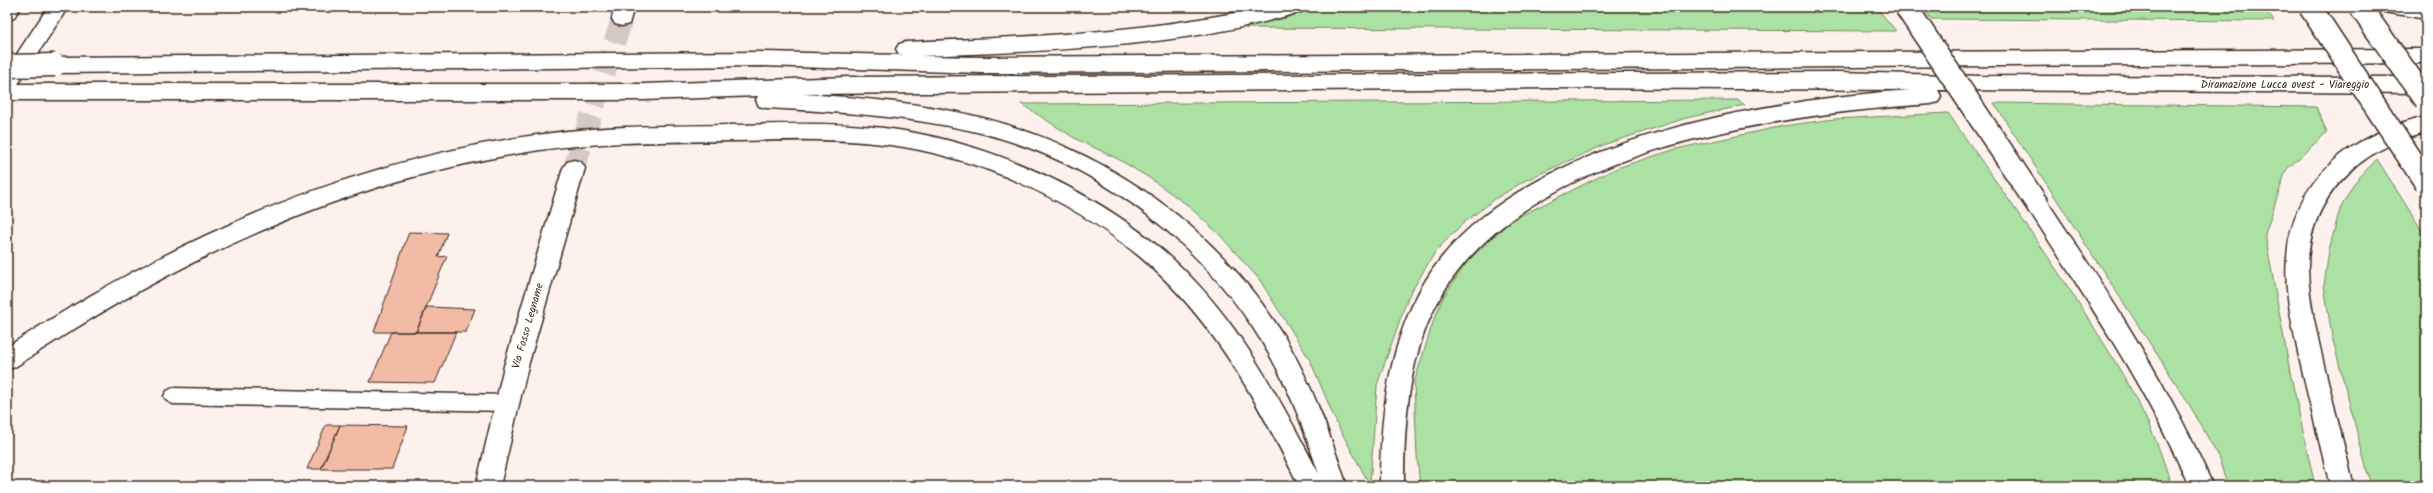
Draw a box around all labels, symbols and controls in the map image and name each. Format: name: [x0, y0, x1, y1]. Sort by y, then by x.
street label: Diramazione Lucca ovest - Viareggio: [2201, 76, 2369, 94]
street label: Via Fosso Legname: [507, 281, 549, 371]

